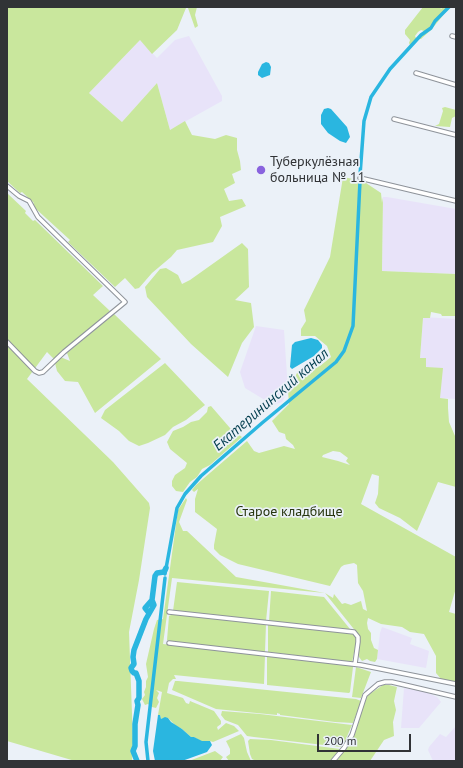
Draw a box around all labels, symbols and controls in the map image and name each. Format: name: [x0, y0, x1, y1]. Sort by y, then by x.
place label: Туберкулёзная больница № 11: [270, 154, 365, 186]
marker: Туберкулёзная больница № 11: [255, 164, 267, 176]
water label: Екатерининский канал: [209, 345, 333, 455]
park label: Старое кладбище: [235, 504, 343, 520]
scale bar: [319, 726, 413, 752]
text: 200 m: [324, 733, 357, 748]

